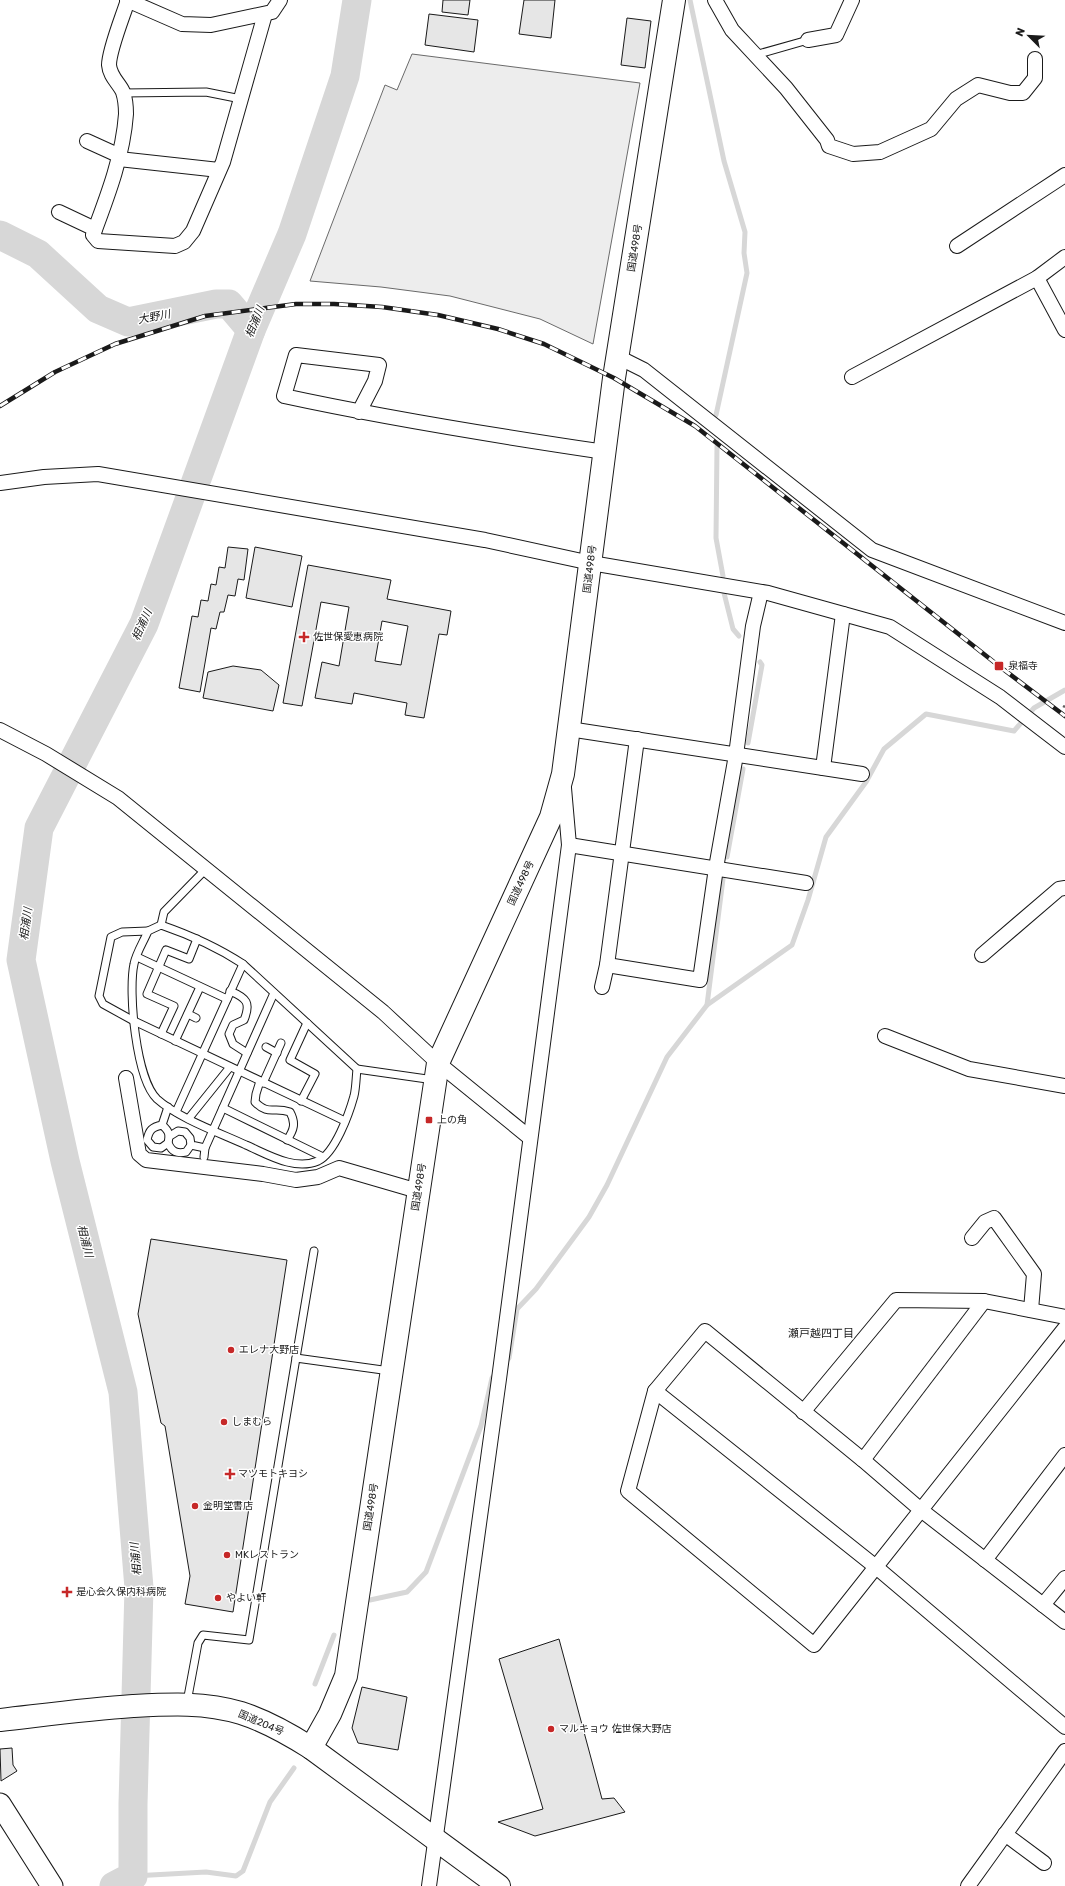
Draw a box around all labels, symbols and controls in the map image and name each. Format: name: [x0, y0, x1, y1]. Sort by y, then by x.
north arrow: [1009, 16, 1049, 56]
text: N: [1013, 26, 1028, 38]
street label: 国道498号: [625, 223, 645, 273]
water label: 相浦川: [243, 303, 268, 340]
water label: 大野川: [137, 307, 172, 327]
street label: 国道498号: [581, 544, 599, 594]
water label: 相浦川: [129, 606, 155, 643]
marker: 佐世保愛恵病院: [298, 631, 310, 643]
place label: 佐世保愛恵病院: [313, 631, 383, 643]
marker: 泉福寺: [993, 660, 1005, 672]
place label: 泉福寺: [1008, 660, 1038, 672]
street label: 国道498号: [505, 859, 537, 907]
water label: 相浦川: [17, 906, 35, 941]
place label: 上の角: [437, 1114, 467, 1126]
marker: 上の角: [424, 1115, 434, 1125]
street label: 国道498号: [409, 1162, 429, 1212]
water label: 相浦川: [75, 1223, 96, 1260]
district label: 瀬戸越四丁目: [788, 1327, 854, 1340]
place label: エレナ大野店: [239, 1344, 299, 1356]
marker: エレナ大野店: [226, 1345, 236, 1355]
place label: しまむら: [232, 1416, 272, 1428]
marker: しまむら: [219, 1417, 229, 1427]
place label: マツモトキヨシ: [238, 1468, 308, 1480]
marker: マツモトキヨシ: [225, 1469, 235, 1479]
street label: 国道498号: [361, 1482, 381, 1532]
place label: 金明堂書店: [203, 1500, 253, 1512]
marker: 金明堂書店: [190, 1501, 200, 1511]
water label: 相浦川: [128, 1541, 144, 1576]
place label: MKレストラン: [235, 1549, 299, 1561]
marker: MKレストラン: [222, 1550, 232, 1560]
marker: 是心会久保内科病院: [61, 1586, 73, 1598]
place label: 是心会久保内科病院: [76, 1586, 166, 1598]
place label: やよい軒: [226, 1592, 266, 1604]
marker: やよい軒: [213, 1593, 223, 1603]
street label: 国道204号: [236, 1708, 286, 1738]
place label: マルキョウ 佐世保大野店: [559, 1723, 671, 1735]
marker: マルキョウ 佐世保大野店: [546, 1724, 556, 1734]

